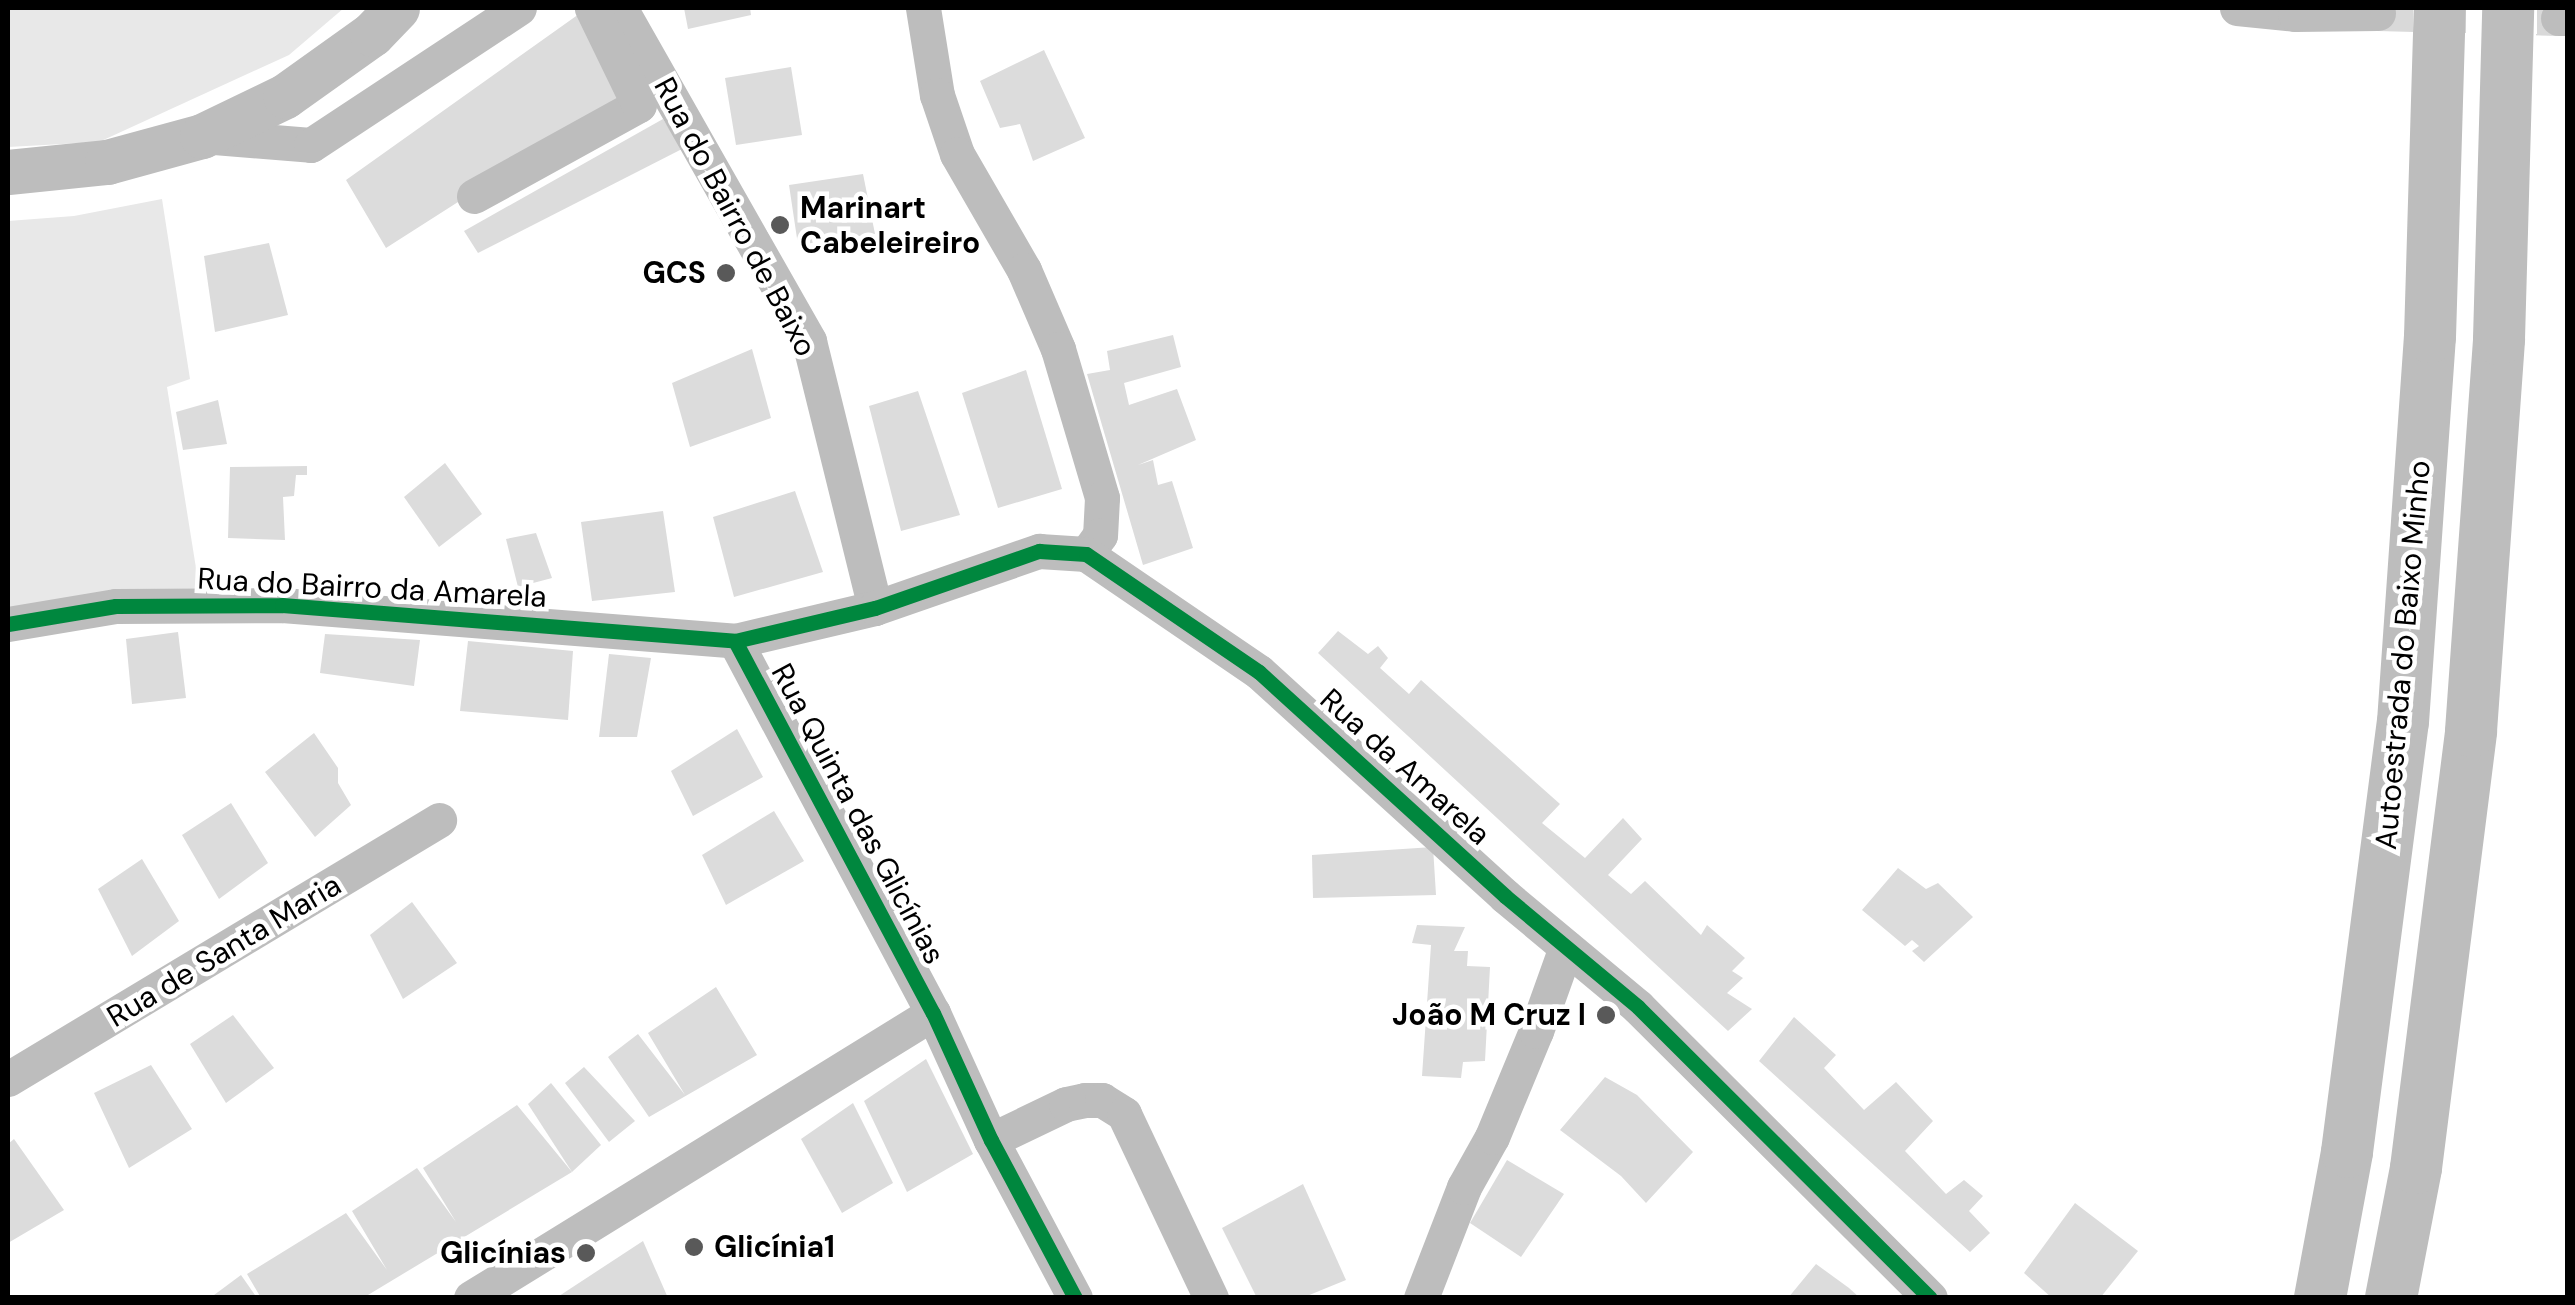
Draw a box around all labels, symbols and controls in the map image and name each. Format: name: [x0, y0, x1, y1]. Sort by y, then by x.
street label: Rua do Bairro de Baixo: [646, 72, 824, 362]
place label: Marinart Cabeleireiro: [800, 190, 980, 260]
marker: Marinart Cabeleireiro: [769, 214, 791, 236]
place label: GCS: [642, 255, 706, 291]
marker: GCS: [715, 262, 737, 284]
street label: Autoestrada do Baixo Minho: [2368, 459, 2438, 851]
street label: Rua do Bairro da Amarela: [197, 561, 547, 615]
street label: Rua Quinta das Glicínias: [764, 658, 952, 970]
street label: Rua da Amarela: [1313, 681, 1497, 853]
street label: Rua de Santa Maria: [101, 867, 347, 1035]
place label: João M Cruz I: [1392, 997, 1586, 1033]
marker: João M Cruz I: [1595, 1004, 1617, 1026]
place label: Glicínia1: [714, 1229, 835, 1265]
place label: Glicínias: [440, 1235, 566, 1271]
marker: Glicínia1: [683, 1236, 705, 1258]
marker: Glicínias: [575, 1242, 597, 1264]

